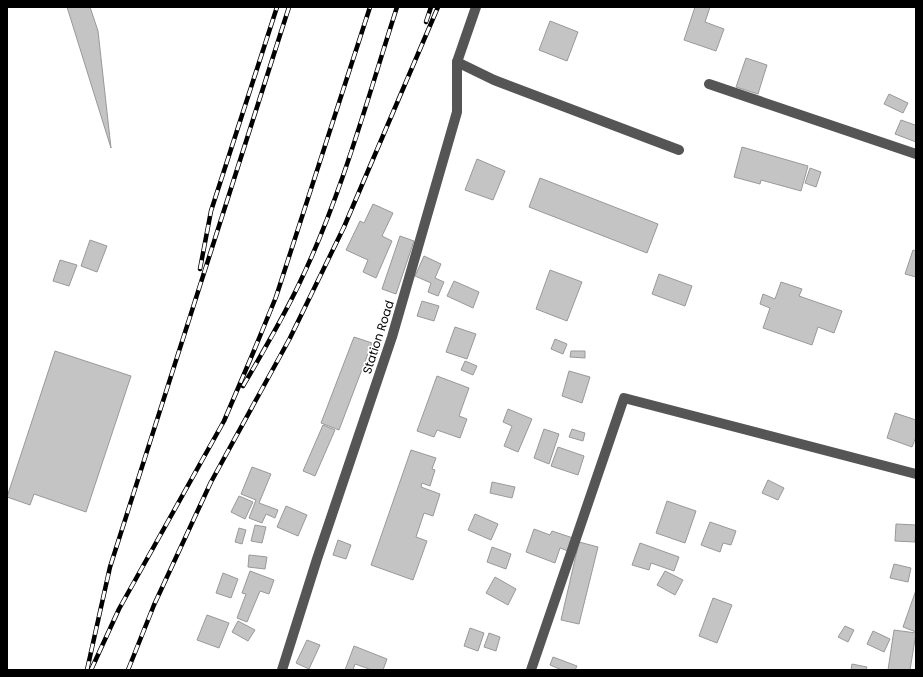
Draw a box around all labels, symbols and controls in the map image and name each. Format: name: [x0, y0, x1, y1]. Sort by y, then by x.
street label: Station Road: [358, 298, 398, 376]

